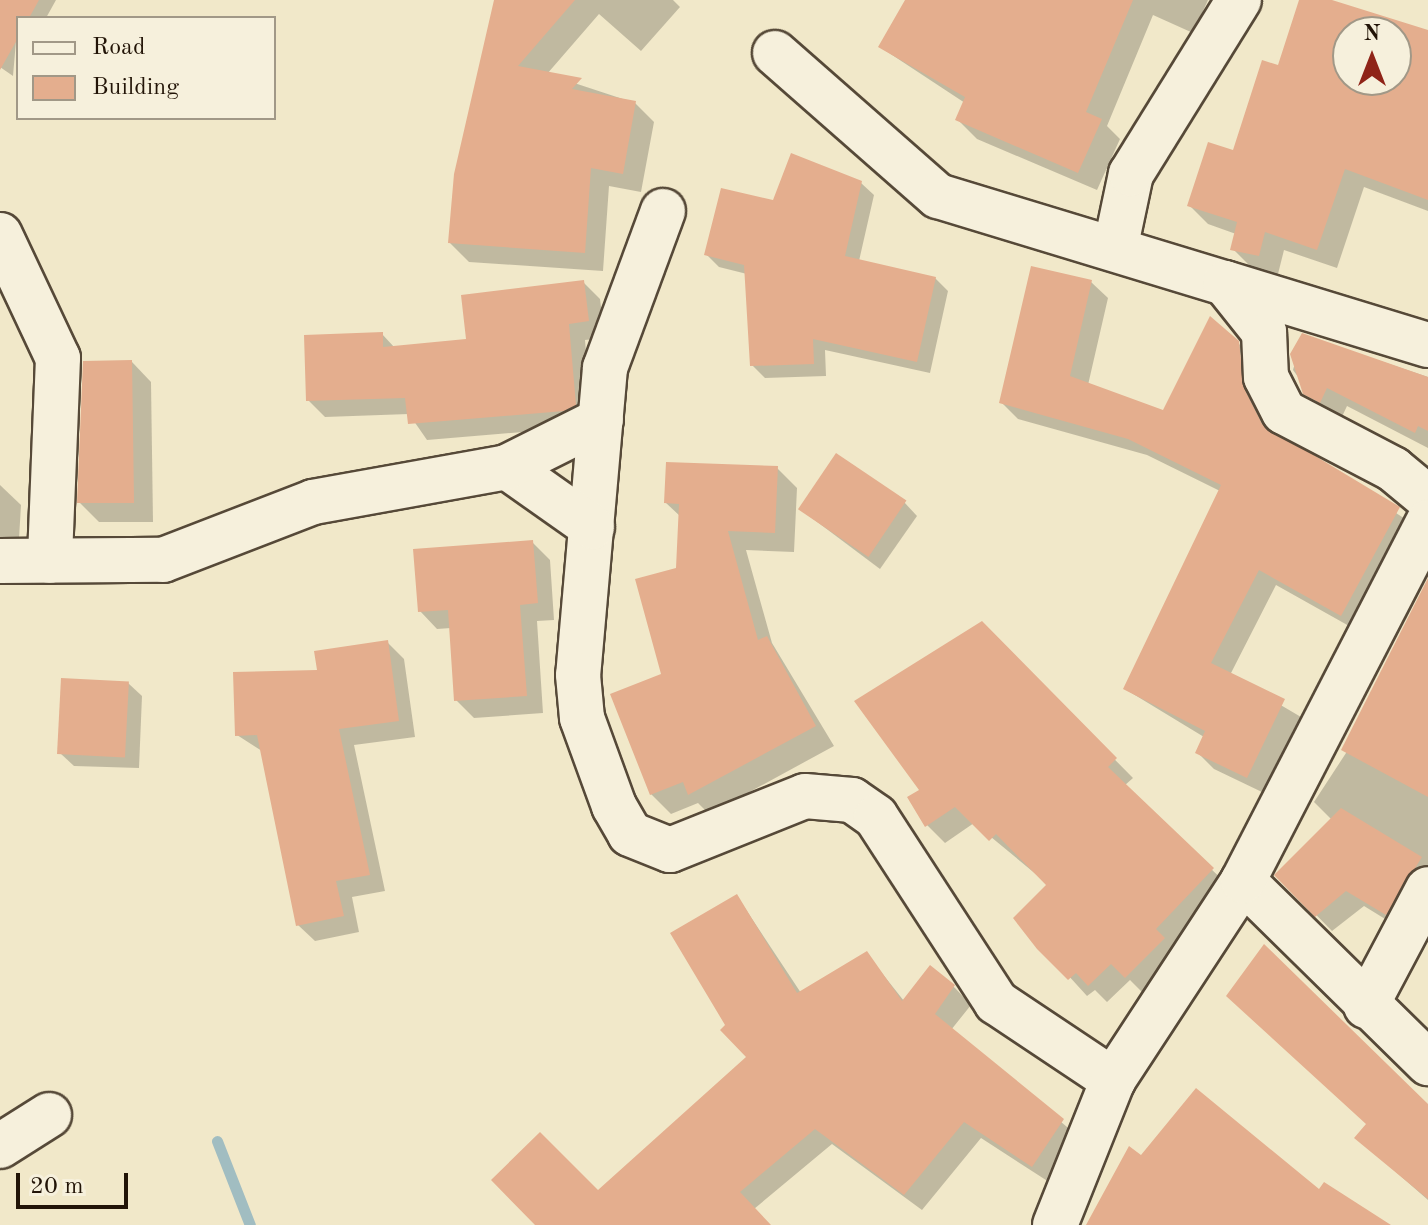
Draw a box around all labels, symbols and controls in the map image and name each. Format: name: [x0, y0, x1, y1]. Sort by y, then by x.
legend: [16, 16, 276, 120]
north arrow: [1332, 16, 1412, 96]
text: N: [1364, 23, 1380, 45]
text: Road: [92, 36, 145, 60]
text: Building: [92, 76, 179, 100]
scale bar: [20, 1157, 132, 1207]
text: 20 m: [30, 1175, 84, 1199]

